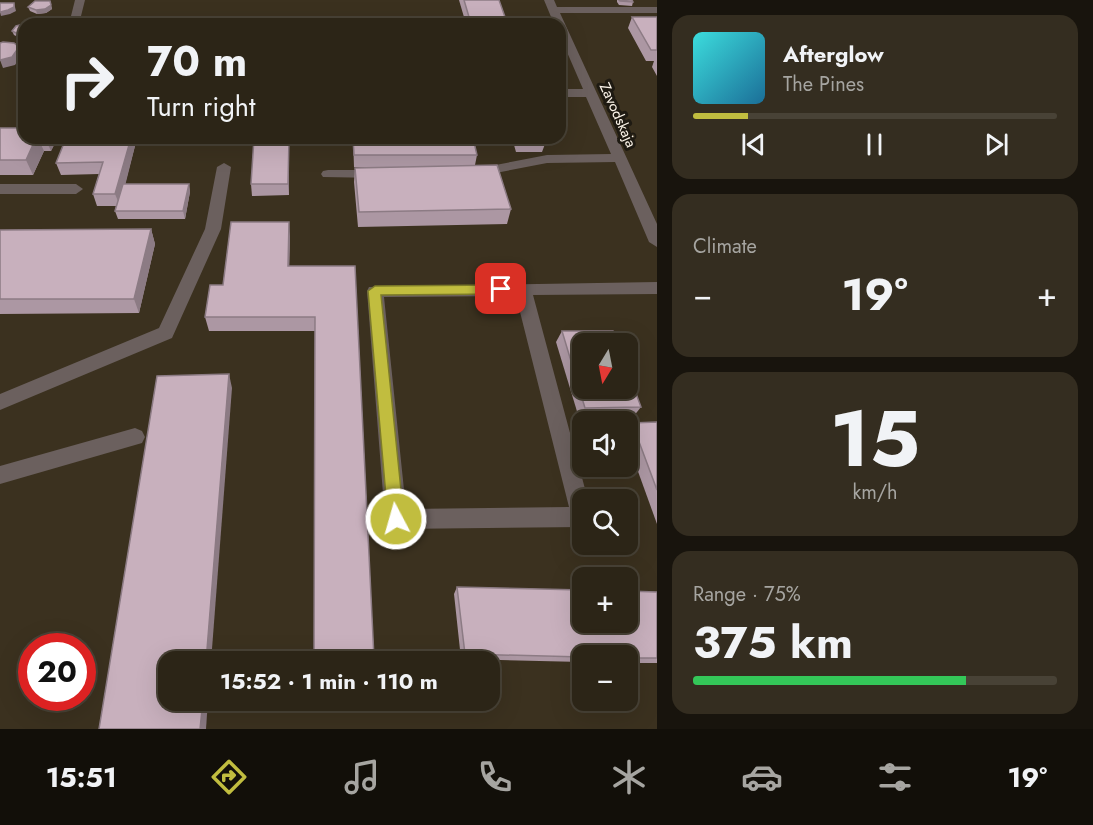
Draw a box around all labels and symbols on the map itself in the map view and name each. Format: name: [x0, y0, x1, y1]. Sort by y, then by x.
street label: Zavodskaja: [594, 79, 642, 151]
pin: [475, 263, 526, 314]
north arrow: [572, 333, 638, 399]
position arrow: [364, 487, 428, 551]
speed limit sign: 20: [18, 633, 96, 711]

